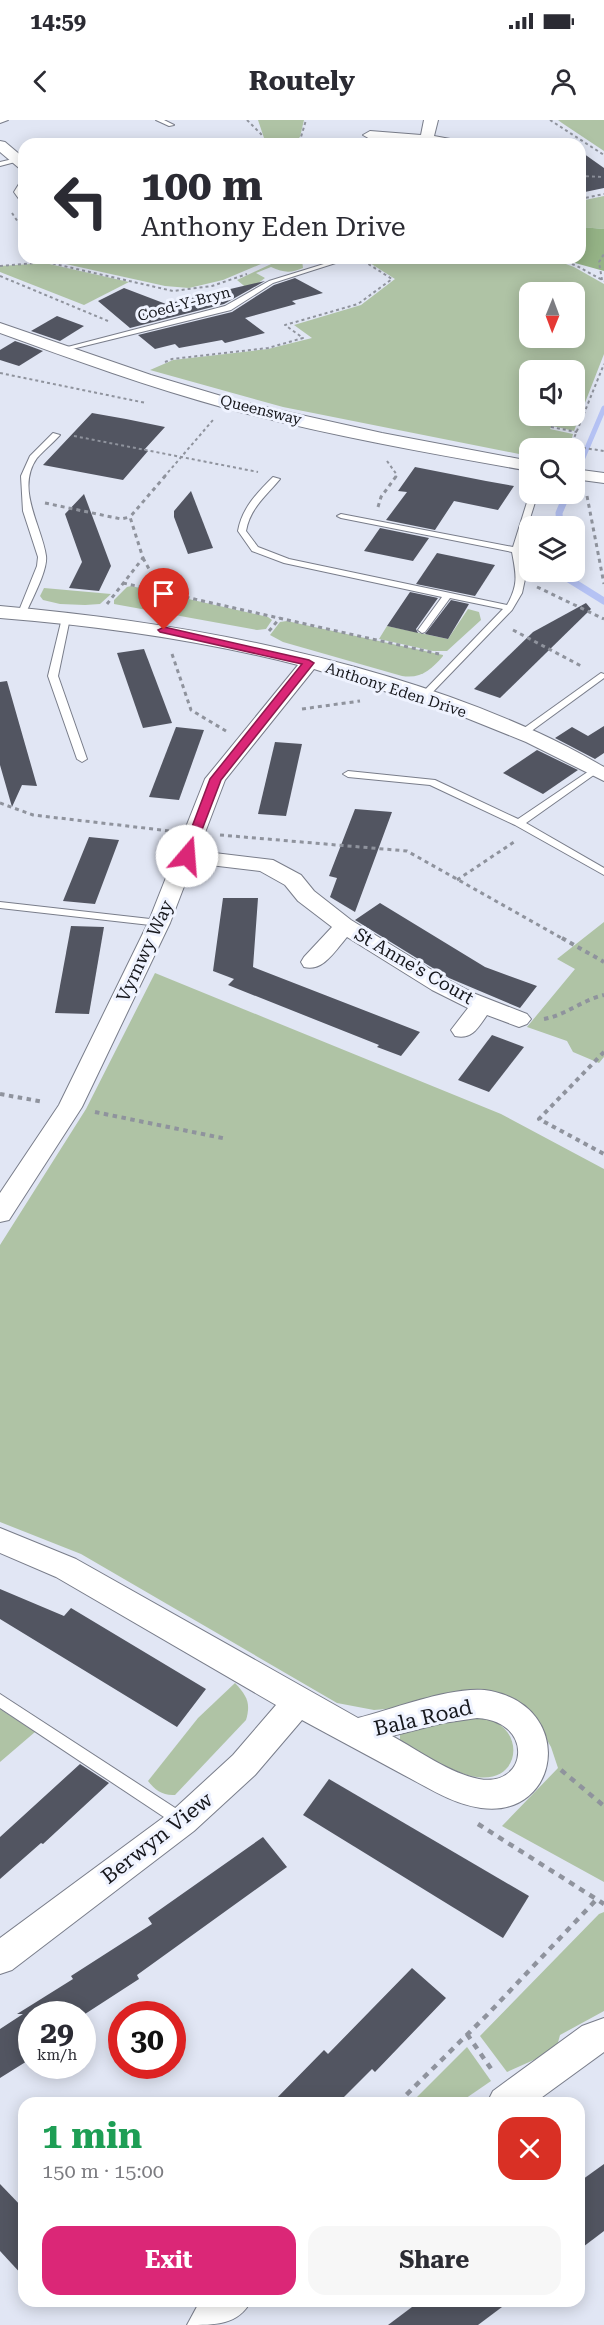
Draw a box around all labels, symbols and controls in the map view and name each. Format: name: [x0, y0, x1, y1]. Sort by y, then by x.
text: 14:59: [30, 9, 86, 34]
icon: back: [24, 65, 57, 98]
text: Routely: [249, 65, 355, 97]
icon: person: [547, 65, 580, 98]
text: 100 m: [141, 161, 263, 210]
icon: left: [42, 162, 120, 240]
text: Anthony Eden Drive: [141, 211, 406, 243]
north arrow: [519, 282, 585, 348]
map controls: [519, 282, 585, 582]
street label: Coed-Y-Bryn: [136, 283, 233, 325]
button: sound: [519, 360, 585, 426]
street label: Queensway: [218, 391, 304, 429]
button: search: [519, 438, 585, 504]
button: layers: [519, 516, 585, 582]
pin: [138, 568, 189, 630]
icon: arrive: [147, 577, 180, 610]
street label: Anthony Eden Drive: [323, 659, 469, 721]
position arrow: [155, 824, 219, 888]
street label: Vyrnwy Way: [112, 896, 177, 1005]
street label: St Anne's Court: [351, 923, 478, 1008]
street label: Bala Road: [372, 1695, 475, 1741]
street label: Berwyn View: [97, 1787, 218, 1889]
speed limit sign: 30: [108, 2001, 186, 2079]
text: 29: [40, 2015, 74, 2050]
text: km/h: [37, 2046, 77, 2064]
text: 1 min: [42, 2115, 142, 2157]
button: close: [498, 2117, 561, 2180]
text: 150 m · 15:00: [42, 2159, 164, 2183]
button: Exit: [42, 2226, 296, 2295]
button: Share: [308, 2226, 561, 2295]

